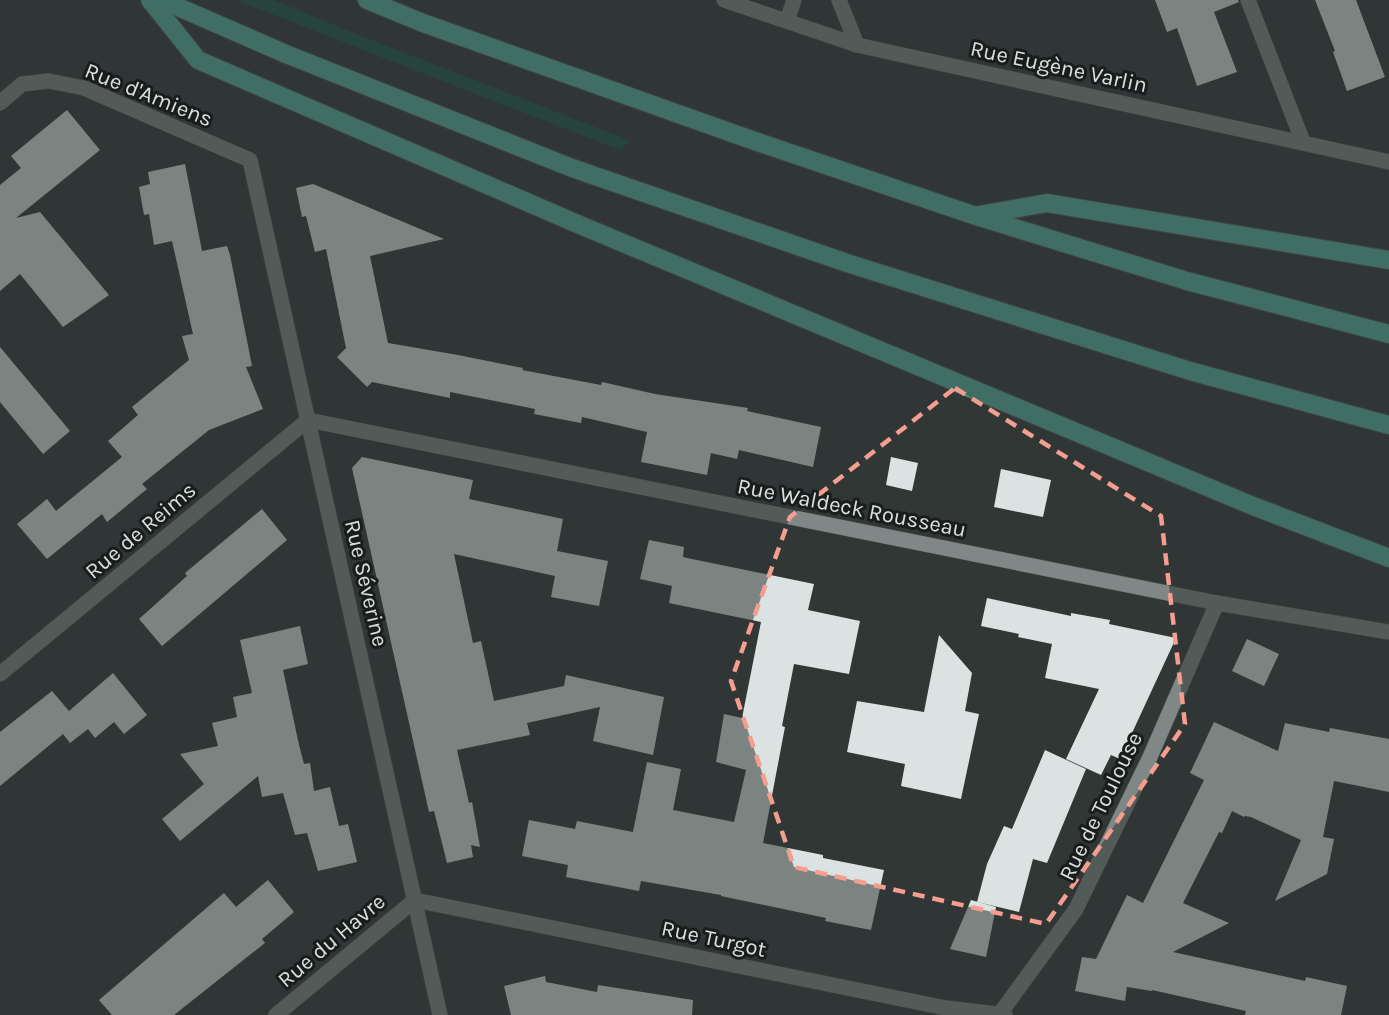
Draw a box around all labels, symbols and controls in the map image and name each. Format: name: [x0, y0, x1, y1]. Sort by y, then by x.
street label: Rue Eugène Varlin: [968, 36, 1150, 98]
street label: Rue d'Amiens: [81, 58, 216, 132]
street label: Rue Waldeck Rousseau: [735, 473, 968, 543]
street label: Rue de Reims: [80, 477, 201, 585]
street label: Rue Séverine: [339, 517, 393, 649]
street label: Rue de Toulouse: [1054, 728, 1148, 885]
street label: Rue du Havre: [273, 888, 391, 993]
street label: Rue Turgot: [659, 915, 769, 963]

